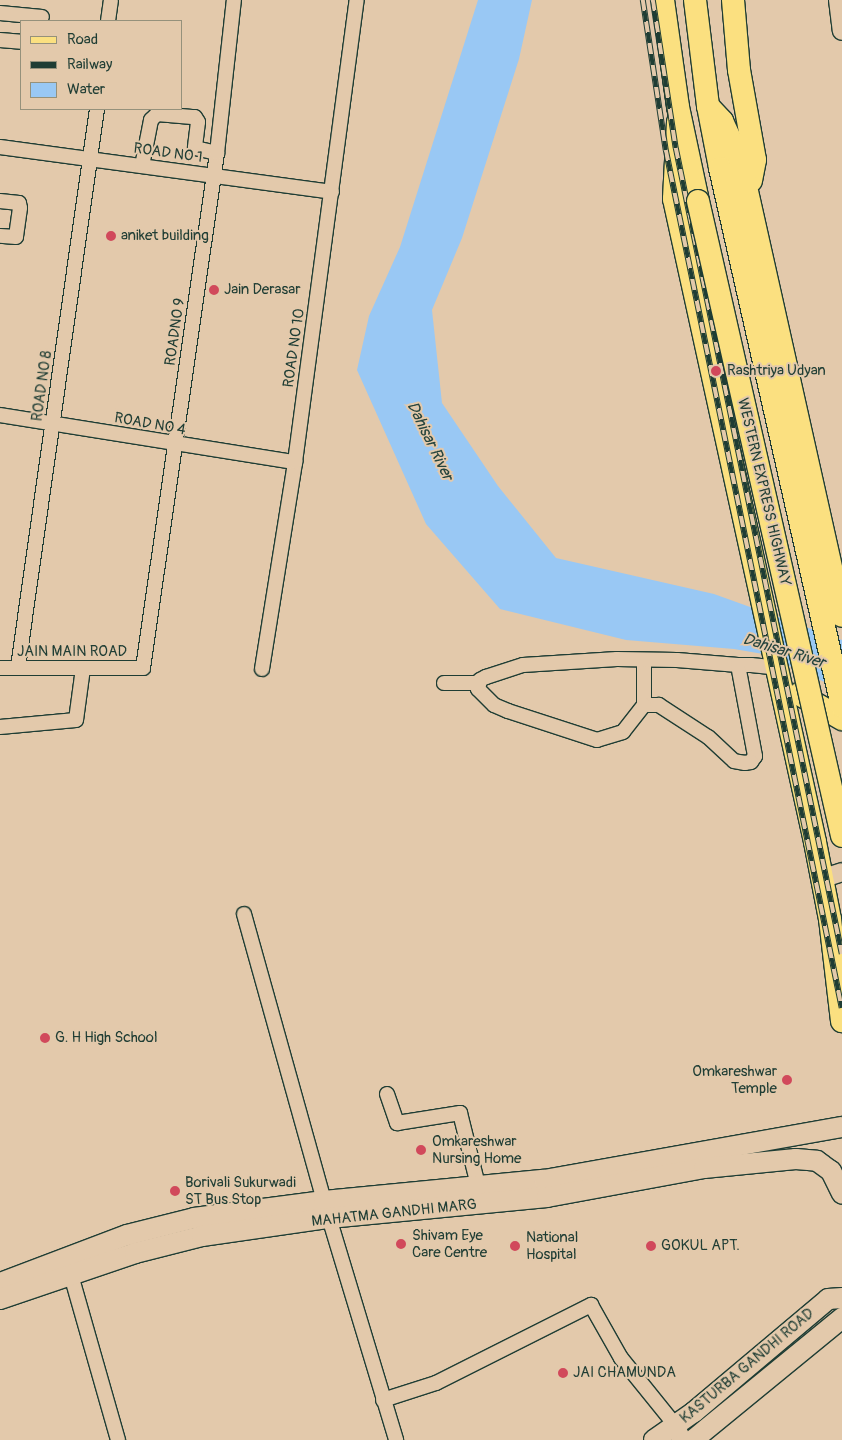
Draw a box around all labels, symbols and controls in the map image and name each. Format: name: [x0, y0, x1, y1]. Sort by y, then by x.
legend: [20, 20, 182, 110]
text: Road: [67, 30, 98, 49]
text: Railway: [67, 55, 112, 74]
text: Water: [67, 80, 105, 99]
street label: ROAD NO 1: [132, 139, 204, 167]
place label: aniket building: [121, 227, 209, 245]
marker: aniket building: [105, 230, 117, 242]
place label: Jain Derasar: [224, 281, 301, 299]
marker: Jain Derasar: [208, 284, 220, 296]
street label: ROADNO 9: [161, 297, 189, 367]
street label: ROAD NO 10: [280, 307, 308, 389]
street label: ROAD NO 8: [28, 350, 56, 422]
place label: Rashtriya Udyan: [727, 362, 826, 380]
marker: Rashtriya Udyan: [709, 364, 723, 378]
street label: WESTERN EXPRESS HIGHWAY: [734, 396, 794, 588]
water label: Dahisar River: [403, 399, 457, 483]
street label: ROAD NO 4: [113, 409, 187, 439]
water label: Dahisar River: [740, 629, 828, 673]
street label: JAIN MAIN ROAD: [17, 643, 127, 661]
place label: G. H High School: [55, 1029, 157, 1047]
marker: G. H High School: [39, 1032, 51, 1044]
place label: Omkareshwar Temple: [692, 1062, 777, 1097]
marker: Omkareshwar Temple: [781, 1074, 793, 1086]
place label: Omkareshwar Nursing Home: [432, 1132, 521, 1167]
marker: Omkareshwar Nursing Home: [414, 1143, 428, 1157]
place label: Borivali Sukurwadi ST Bus Stop: [185, 1173, 296, 1208]
marker: Borivali Sukurwadi ST Bus Stop: [169, 1185, 181, 1197]
street label: MAHATMA GANDHI MARG: [310, 1195, 478, 1231]
place label: Shivam Eye Care Centre: [412, 1226, 487, 1261]
place label: National Hospital: [526, 1228, 578, 1263]
marker: Shivam Eye Care Centre: [394, 1237, 408, 1251]
place label: GOKUL APT.: [661, 1237, 740, 1255]
marker: National Hospital: [508, 1239, 522, 1253]
marker: GOKUL APT.: [645, 1240, 657, 1252]
street label: KASTURBA GANDHI ROAD: [676, 1305, 818, 1427]
place label: JAI CHAMUNDA: [573, 1364, 676, 1382]
marker: JAI CHAMUNDA: [557, 1367, 569, 1379]

